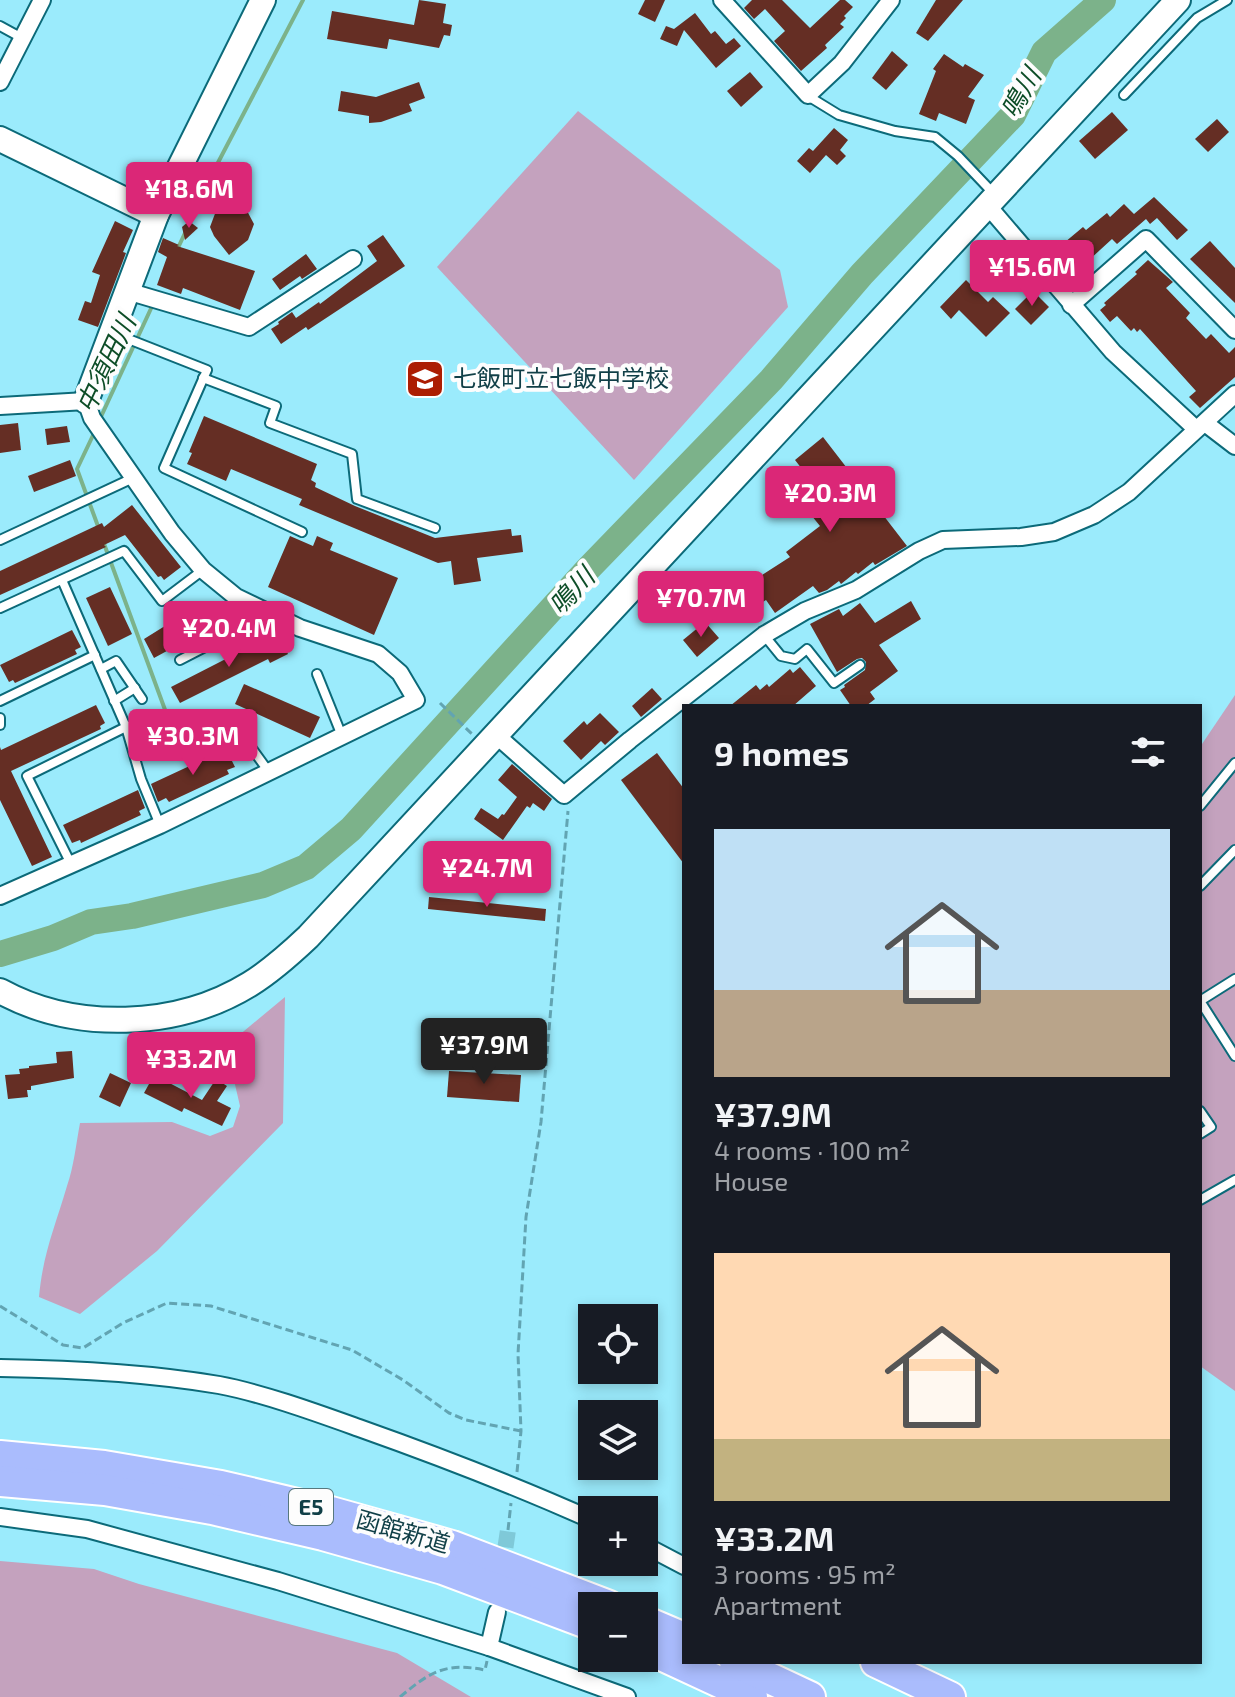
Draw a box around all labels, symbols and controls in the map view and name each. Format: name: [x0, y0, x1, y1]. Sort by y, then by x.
water label: 鳴川: [993, 59, 1048, 123]
pin: ¥18.6M: [124, 162, 254, 230]
text: ¥18.6M: [144, 172, 234, 203]
pin: ¥15.6M: [967, 240, 1097, 308]
text: ¥15.6M: [988, 250, 1076, 281]
water label: 中須田川: [69, 307, 142, 417]
school or university icon: 七飯町立七飯中学校: [404, 358, 446, 400]
place label: 七飯町立七飯中学校: [453, 363, 669, 392]
pin: ¥20.3M: [765, 466, 895, 534]
text: ¥20.3M: [783, 476, 877, 507]
water label: 鳴川: [542, 558, 602, 620]
pin: ¥70.7M: [636, 571, 766, 639]
text: ¥70.7M: [656, 581, 746, 612]
pin: ¥20.4M: [164, 601, 294, 669]
text: ¥20.4M: [181, 611, 277, 642]
pin: ¥30.3M: [128, 709, 258, 777]
text: ¥30.3M: [146, 719, 240, 750]
icon: filters: [1126, 730, 1170, 774]
text: 9 homes: [714, 732, 849, 773]
pin: ¥24.7M: [422, 841, 552, 909]
text: ¥24.7M: [441, 851, 533, 882]
icon: home: [870, 881, 1014, 1025]
pin: ¥37.9M: [419, 1018, 549, 1086]
text: ¥37.9M: [439, 1028, 529, 1059]
pin: ¥33.2M: [126, 1032, 256, 1100]
text: ¥33.2M: [145, 1042, 237, 1073]
text: ¥37.9M: [714, 1093, 832, 1134]
text: 4 rooms · 100 m²: [714, 1134, 910, 1165]
text: House: [714, 1165, 788, 1196]
map controls: [578, 1304, 658, 1672]
button: locate: [578, 1304, 658, 1384]
icon: home: [870, 1305, 1014, 1449]
button: layers: [578, 1400, 658, 1480]
road number: E5: [289, 1489, 333, 1525]
button: +: [578, 1496, 658, 1576]
street label: 函館新道: [353, 1503, 454, 1558]
text: ¥33.2M: [714, 1517, 834, 1558]
text: 3 rooms · 95 m²: [714, 1558, 896, 1589]
text: Apartment: [714, 1589, 842, 1620]
button: −: [578, 1592, 658, 1672]

